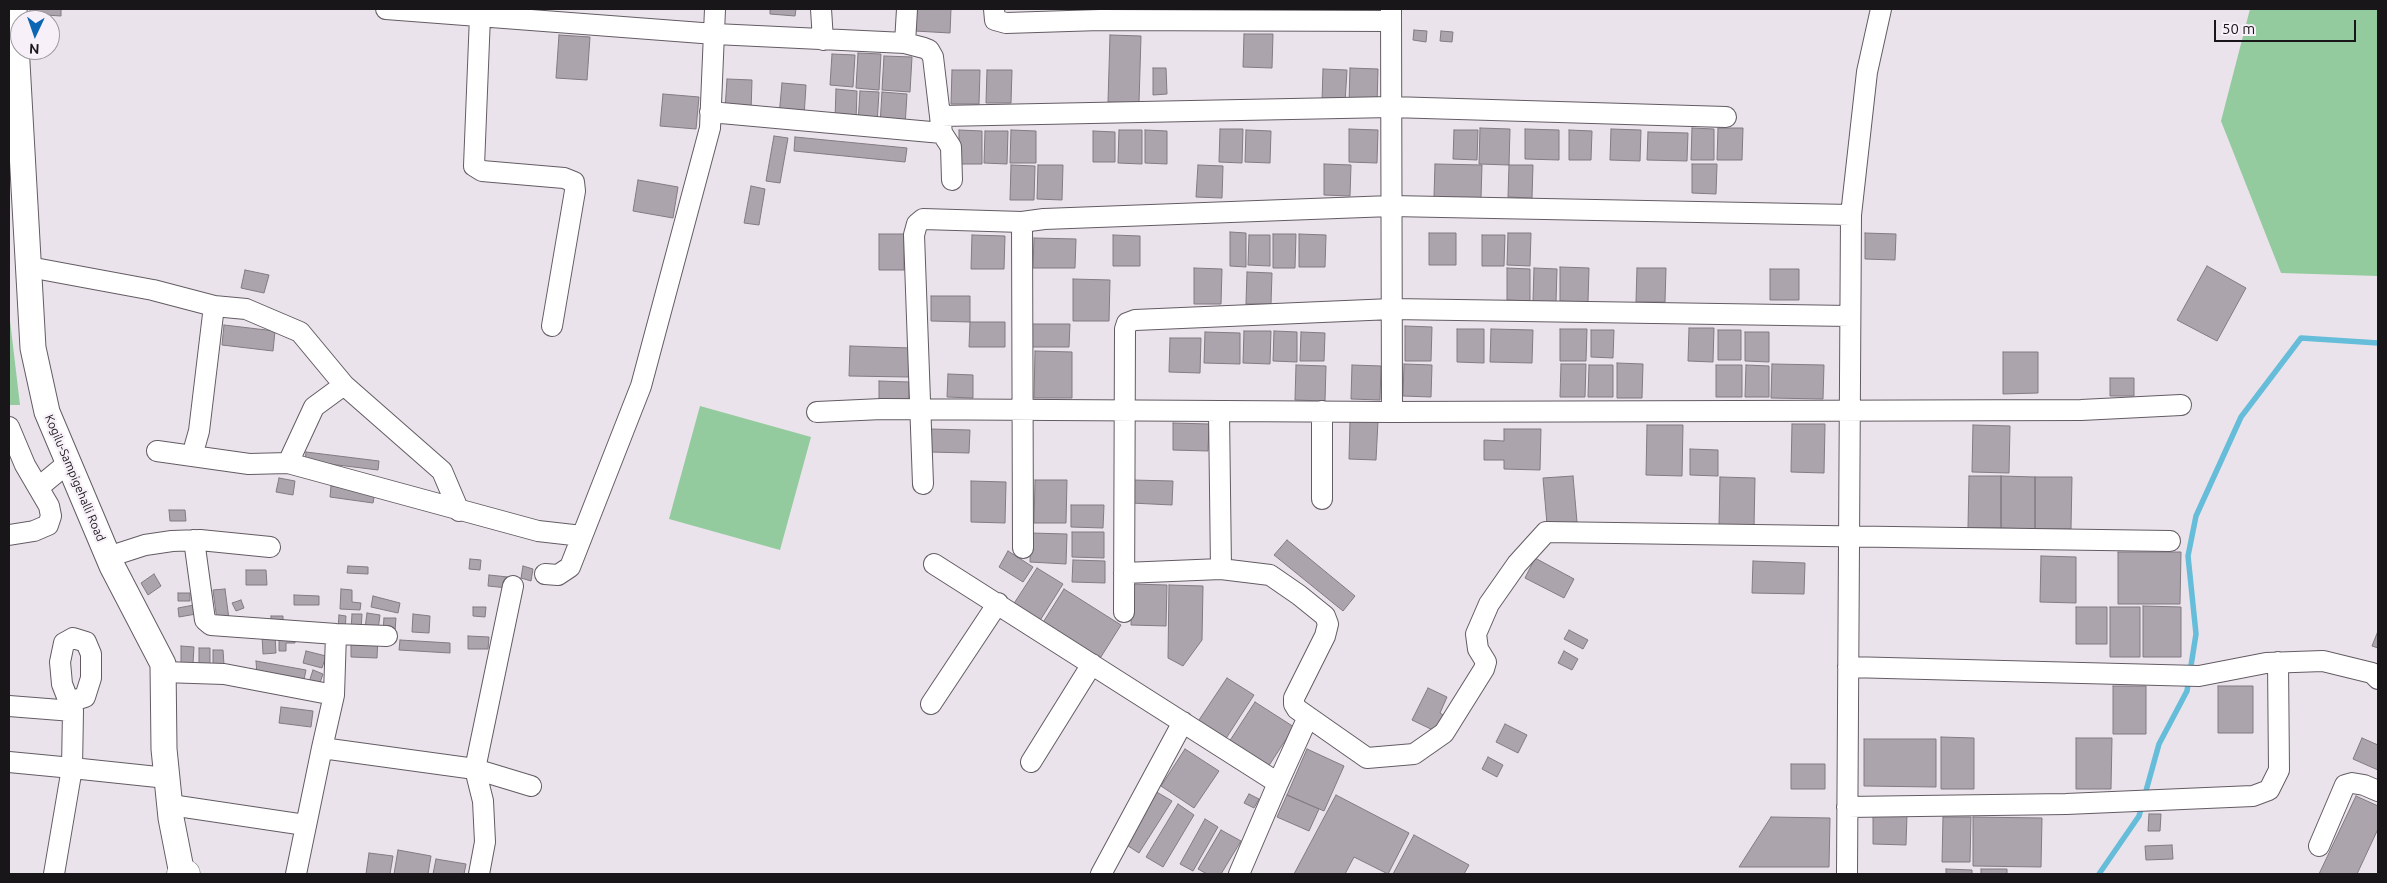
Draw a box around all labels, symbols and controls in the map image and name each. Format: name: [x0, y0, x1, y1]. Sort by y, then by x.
north arrow: [10, 10, 60, 60]
scale bar: [2217, 10, 2360, 42]
text: 50 m: [2222, 20, 2255, 37]
text: N: [29, 41, 40, 57]
street label: Kogilu-Sampigehalli Road: [42, 412, 108, 544]

